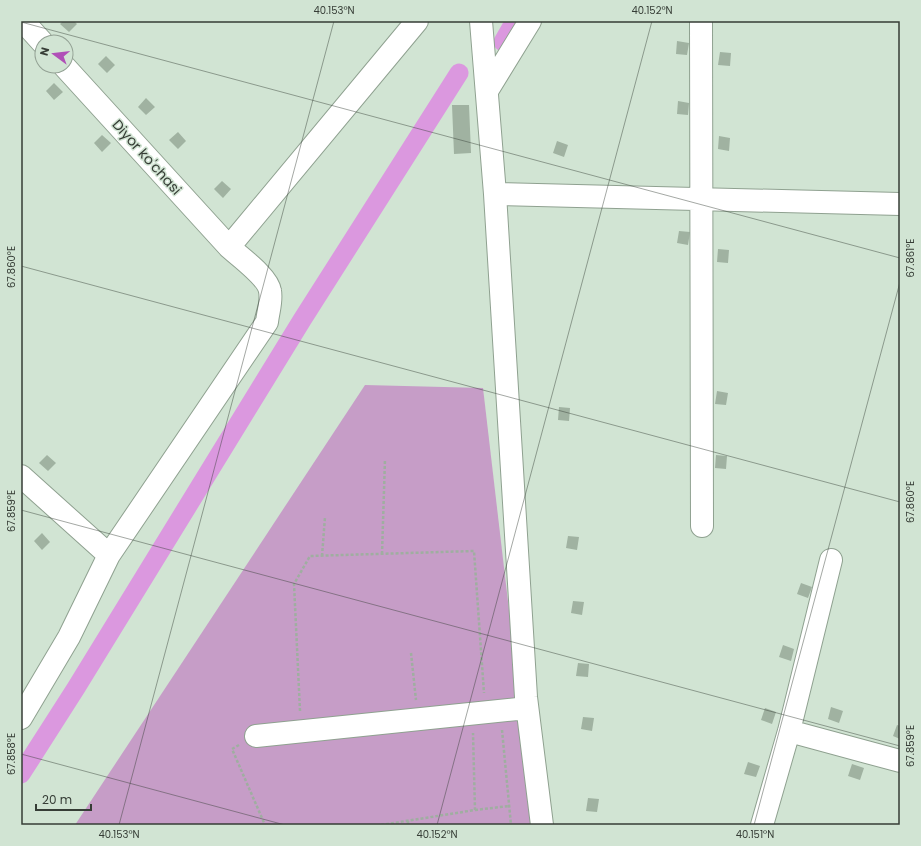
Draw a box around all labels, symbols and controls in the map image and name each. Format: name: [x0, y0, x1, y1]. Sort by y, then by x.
text: 40.153°N: [313, 3, 355, 18]
text: 40.152°N: [631, 3, 673, 18]
north arrow: [34, 34, 74, 74]
text: N: [36, 45, 53, 57]
street label: Diyor ko'chasi: [108, 115, 186, 199]
text: 67.861°E: [903, 239, 918, 278]
text: 67.860°E: [4, 246, 19, 288]
text: 67.860°E: [903, 481, 918, 523]
text: 67.859°E: [4, 490, 19, 532]
text: 67.859°E: [903, 725, 918, 767]
text: 67.858°E: [4, 733, 19, 775]
scale bar: [36, 786, 91, 812]
text: 20 m: [42, 791, 72, 808]
text: 40.153°N: [98, 827, 140, 842]
text: 40.152°N: [416, 827, 458, 842]
text: 40.151°N: [736, 827, 774, 842]

